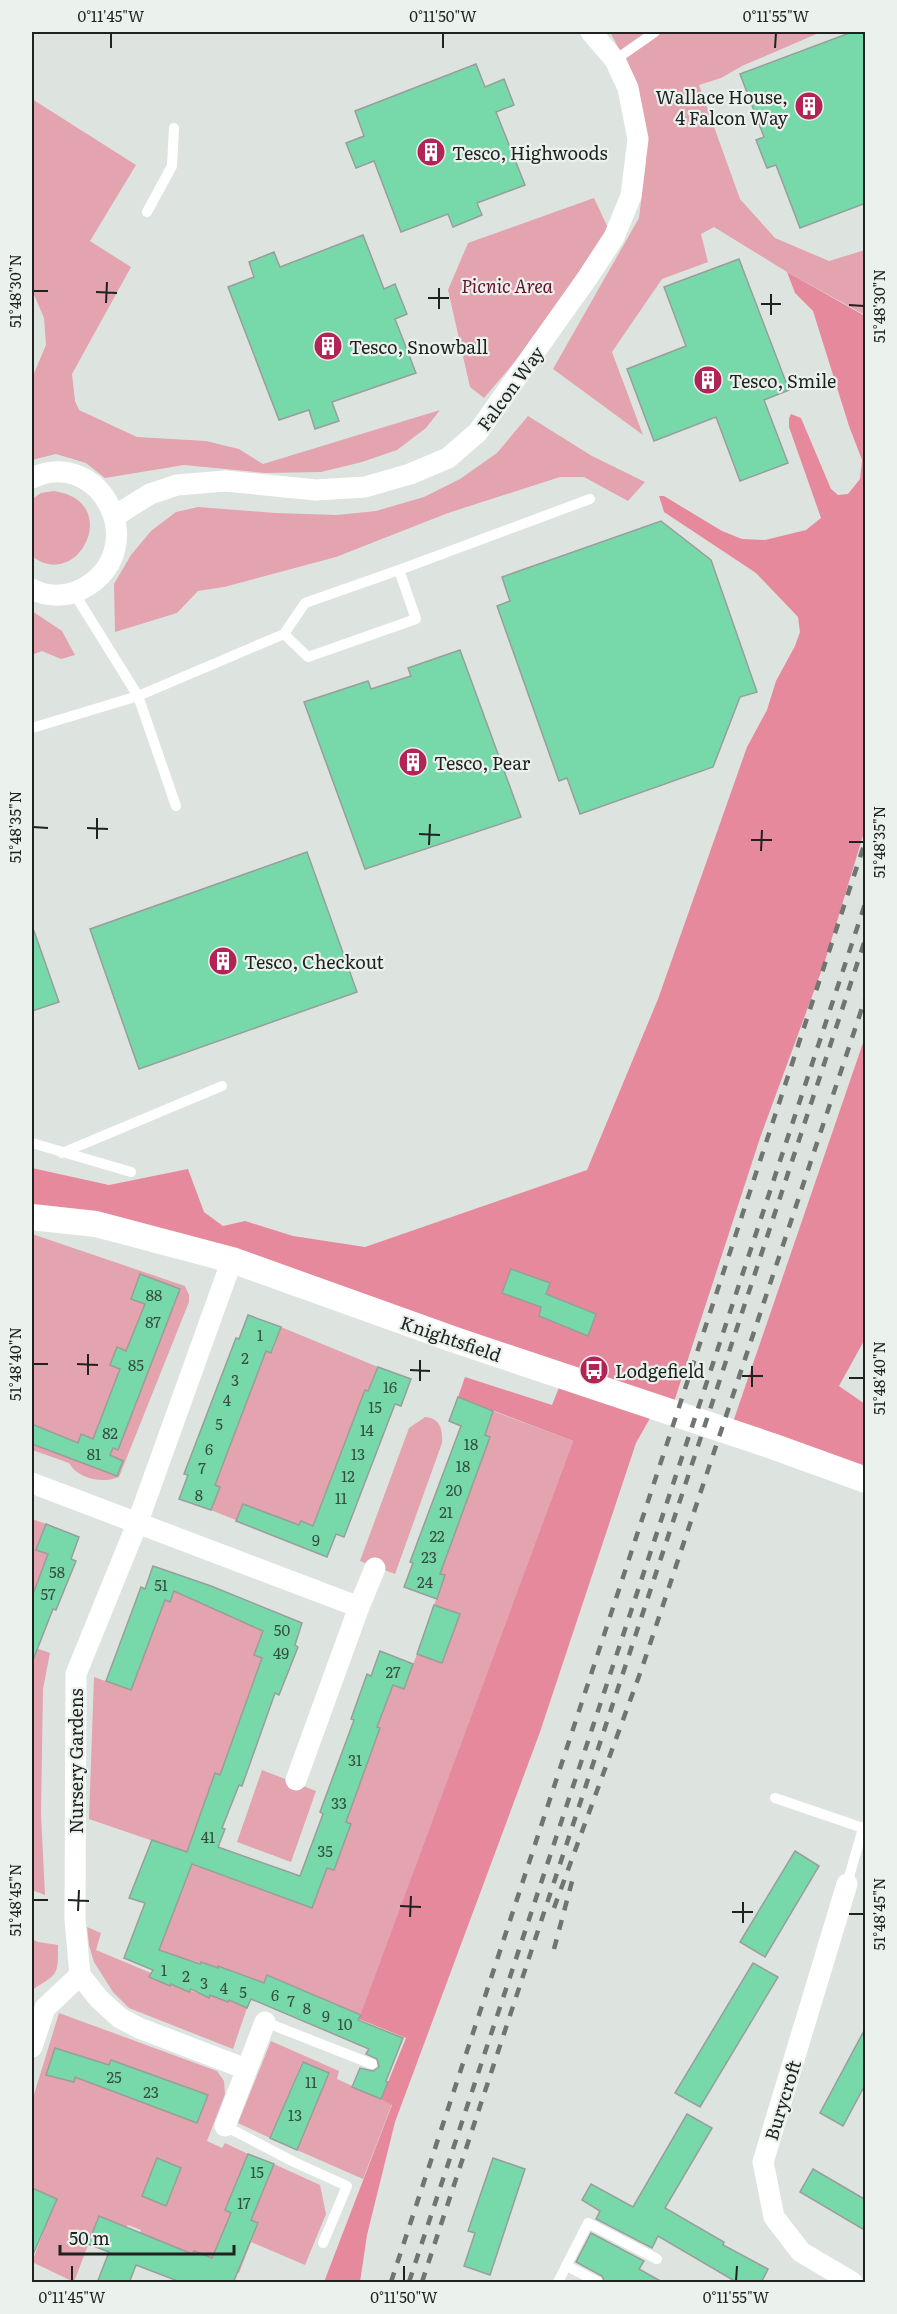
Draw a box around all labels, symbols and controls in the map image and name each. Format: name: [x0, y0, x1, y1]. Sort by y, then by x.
text: 0°11'45"W: [78, 4, 145, 27]
text: 0°11'50"W: [409, 4, 477, 27]
text: 0°11'55"W: [743, 4, 810, 27]
place label: Wallace House, 4 Falcon Way: [655, 83, 789, 131]
building icon: Wallace House, 4 Falcon Way: [793, 90, 825, 122]
building icon: Tesco, Highwoods: [415, 136, 447, 168]
place label: Tesco, Highwoods: [452, 139, 608, 166]
text: 51°48'30"N: [3, 254, 26, 328]
text: 51°48'30"N: [867, 269, 890, 343]
park label: Picnic Area: [461, 272, 553, 299]
building icon: Tesco, Snowball: [312, 330, 344, 362]
place label: Tesco, Snowball: [349, 333, 488, 360]
street label: Falcon Way: [470, 339, 550, 436]
building icon: Tesco, Smile: [692, 364, 724, 396]
place label: Tesco, Smile: [729, 367, 836, 394]
building icon: Tesco, Pear: [397, 746, 429, 778]
place label: Tesco, Pear: [434, 749, 531, 776]
text: 51°48'35"N: [3, 791, 26, 863]
text: 51°48'35"N: [867, 806, 890, 878]
building icon: Tesco, Checkout: [207, 945, 239, 977]
place label: Tesco, Checkout: [244, 948, 385, 975]
house number: 88: [146, 1283, 162, 1306]
street label: Knightsfield: [397, 1308, 505, 1368]
house number: 87: [145, 1310, 161, 1333]
house number: 1: [257, 1323, 263, 1346]
text: 51°48'40"N: [3, 1327, 26, 1401]
text: 51°48'40"N: [867, 1341, 890, 1415]
house number: 2: [241, 1346, 249, 1369]
house number: 85: [128, 1353, 144, 1376]
bus stop icon: Lodgefield: [578, 1354, 610, 1386]
place label: Lodgefield: [615, 1357, 705, 1384]
house number: 3: [231, 1368, 239, 1391]
house number: 16: [383, 1375, 397, 1398]
house number: 4: [223, 1388, 231, 1411]
house number: 15: [368, 1395, 382, 1418]
house number: 5: [215, 1412, 223, 1435]
house number: 14: [360, 1418, 374, 1441]
house number: 82: [102, 1421, 118, 1444]
house number: 18: [464, 1432, 478, 1455]
house number: 6: [205, 1437, 213, 1460]
house number: 81: [87, 1442, 101, 1465]
house number: 13: [351, 1442, 365, 1465]
house number: 18: [456, 1454, 470, 1477]
house number: 7: [198, 1456, 206, 1479]
house number: 12: [341, 1464, 355, 1487]
house number: 20: [446, 1478, 462, 1501]
house number: 8: [195, 1483, 203, 1506]
house number: 11: [335, 1486, 347, 1509]
house number: 21: [439, 1500, 453, 1523]
house number: 22: [429, 1524, 445, 1547]
house number: 9: [312, 1528, 320, 1551]
house number: 23: [421, 1545, 437, 1568]
house number: 58: [49, 1560, 65, 1583]
house number: 24: [417, 1570, 433, 1593]
house number: 51: [154, 1573, 168, 1596]
house number: 57: [40, 1582, 56, 1605]
house number: 50: [274, 1618, 290, 1641]
house number: 49: [273, 1641, 289, 1664]
house number: 27: [385, 1660, 401, 1683]
street label: Nursery Gardens: [62, 1688, 89, 1834]
house number: 31: [348, 1748, 362, 1771]
house number: 33: [331, 1791, 347, 1814]
house number: 41: [201, 1825, 215, 1848]
house number: 35: [317, 1839, 333, 1862]
text: 51°48'45"N: [3, 1864, 26, 1936]
text: 51°48'45"N: [867, 1878, 890, 1950]
house number: 1: [161, 1958, 167, 1981]
house number: 2: [182, 1964, 190, 1987]
house number: 3: [200, 1971, 208, 1994]
house number: 4: [220, 1976, 228, 1999]
house number: 5: [239, 1980, 247, 2003]
house number: 6: [271, 1983, 279, 2006]
house number: 7: [287, 1989, 295, 2012]
house number: 8: [303, 1996, 311, 2019]
house number: 9: [322, 2004, 330, 2027]
house number: 10: [338, 2012, 353, 2035]
street label: Burycroft: [757, 2056, 807, 2144]
house number: 25: [106, 2065, 122, 2088]
house number: 11: [305, 2070, 317, 2093]
house number: 23: [143, 2080, 159, 2103]
house number: 13: [288, 2103, 302, 2126]
house number: 15: [250, 2160, 264, 2183]
house number: 17: [237, 2191, 251, 2214]
scale bar: [60, 2218, 234, 2256]
text: 50 m: [69, 2224, 110, 2251]
text: 0°11'45"W: [39, 2285, 106, 2308]
text: 0°11'50"W: [370, 2285, 438, 2308]
text: 0°11'55"W: [703, 2285, 770, 2308]

